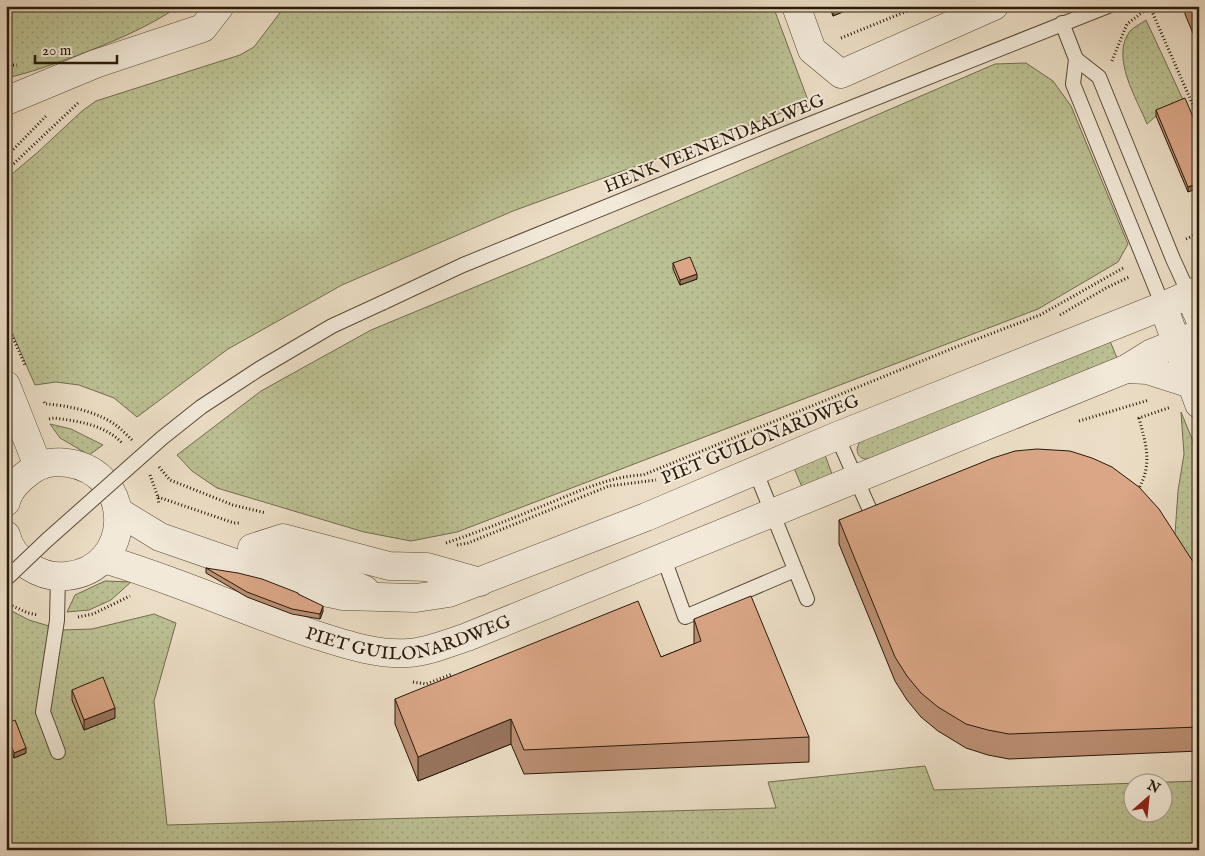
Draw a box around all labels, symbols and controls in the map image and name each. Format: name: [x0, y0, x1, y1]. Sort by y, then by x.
scale bar: [35, 32, 118, 64]
text: 20 m: [42, 41, 72, 60]
street label: HENK VEENENDAALWEG: [601, 89, 829, 199]
street label: PIET GUILONARDWEG: [658, 390, 864, 491]
street label: PIET GUILONARDWEG: [302, 610, 515, 666]
north arrow: [1122, 774, 1172, 824]
text: N: [1143, 776, 1163, 798]

